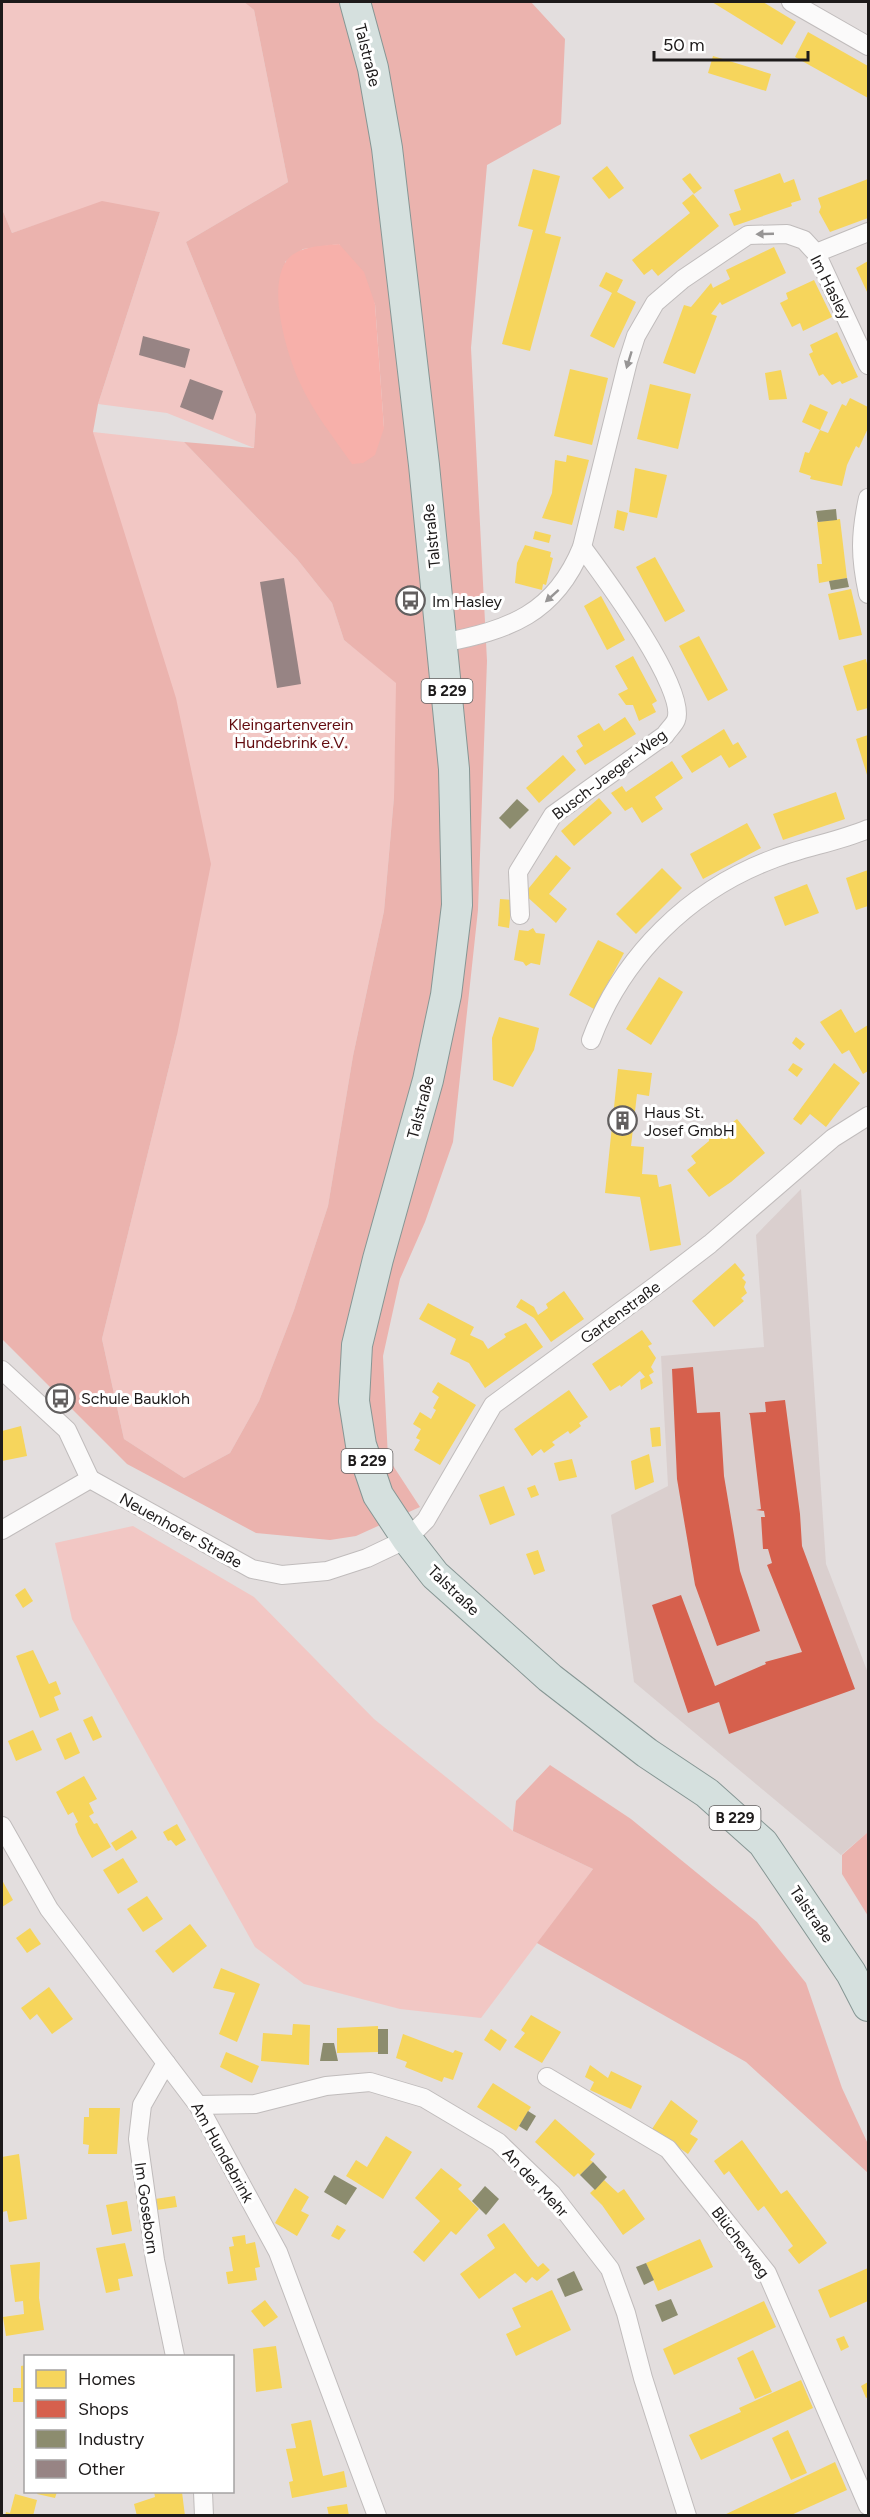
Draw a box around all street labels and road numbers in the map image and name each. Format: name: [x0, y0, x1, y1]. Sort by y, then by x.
street label: Talstraße: [351, 22, 385, 89]
street label: Im Hasley: [806, 252, 855, 323]
street label: Talstraße: [419, 503, 444, 569]
road number: B 229: [422, 679, 472, 703]
street label: Busch-Jaeger-Weg: [548, 725, 670, 824]
street label: Talstraße: [403, 1073, 438, 1141]
street label: Gartenstraße: [577, 1277, 664, 1348]
road number: B 229: [342, 1449, 392, 1473]
street label: Neuenhofer Straße: [116, 1489, 246, 1572]
street label: Talstraße: [424, 1561, 484, 1620]
road number: B 229: [710, 1806, 760, 1830]
street label: Talstraße: [786, 1882, 838, 1946]
street label: Am Hundebrink: [187, 2099, 258, 2206]
street label: An der Mehr: [499, 2144, 573, 2221]
street label: Im Goseborn: [131, 2161, 162, 2255]
street label: Blücherweg: [708, 2203, 774, 2282]

